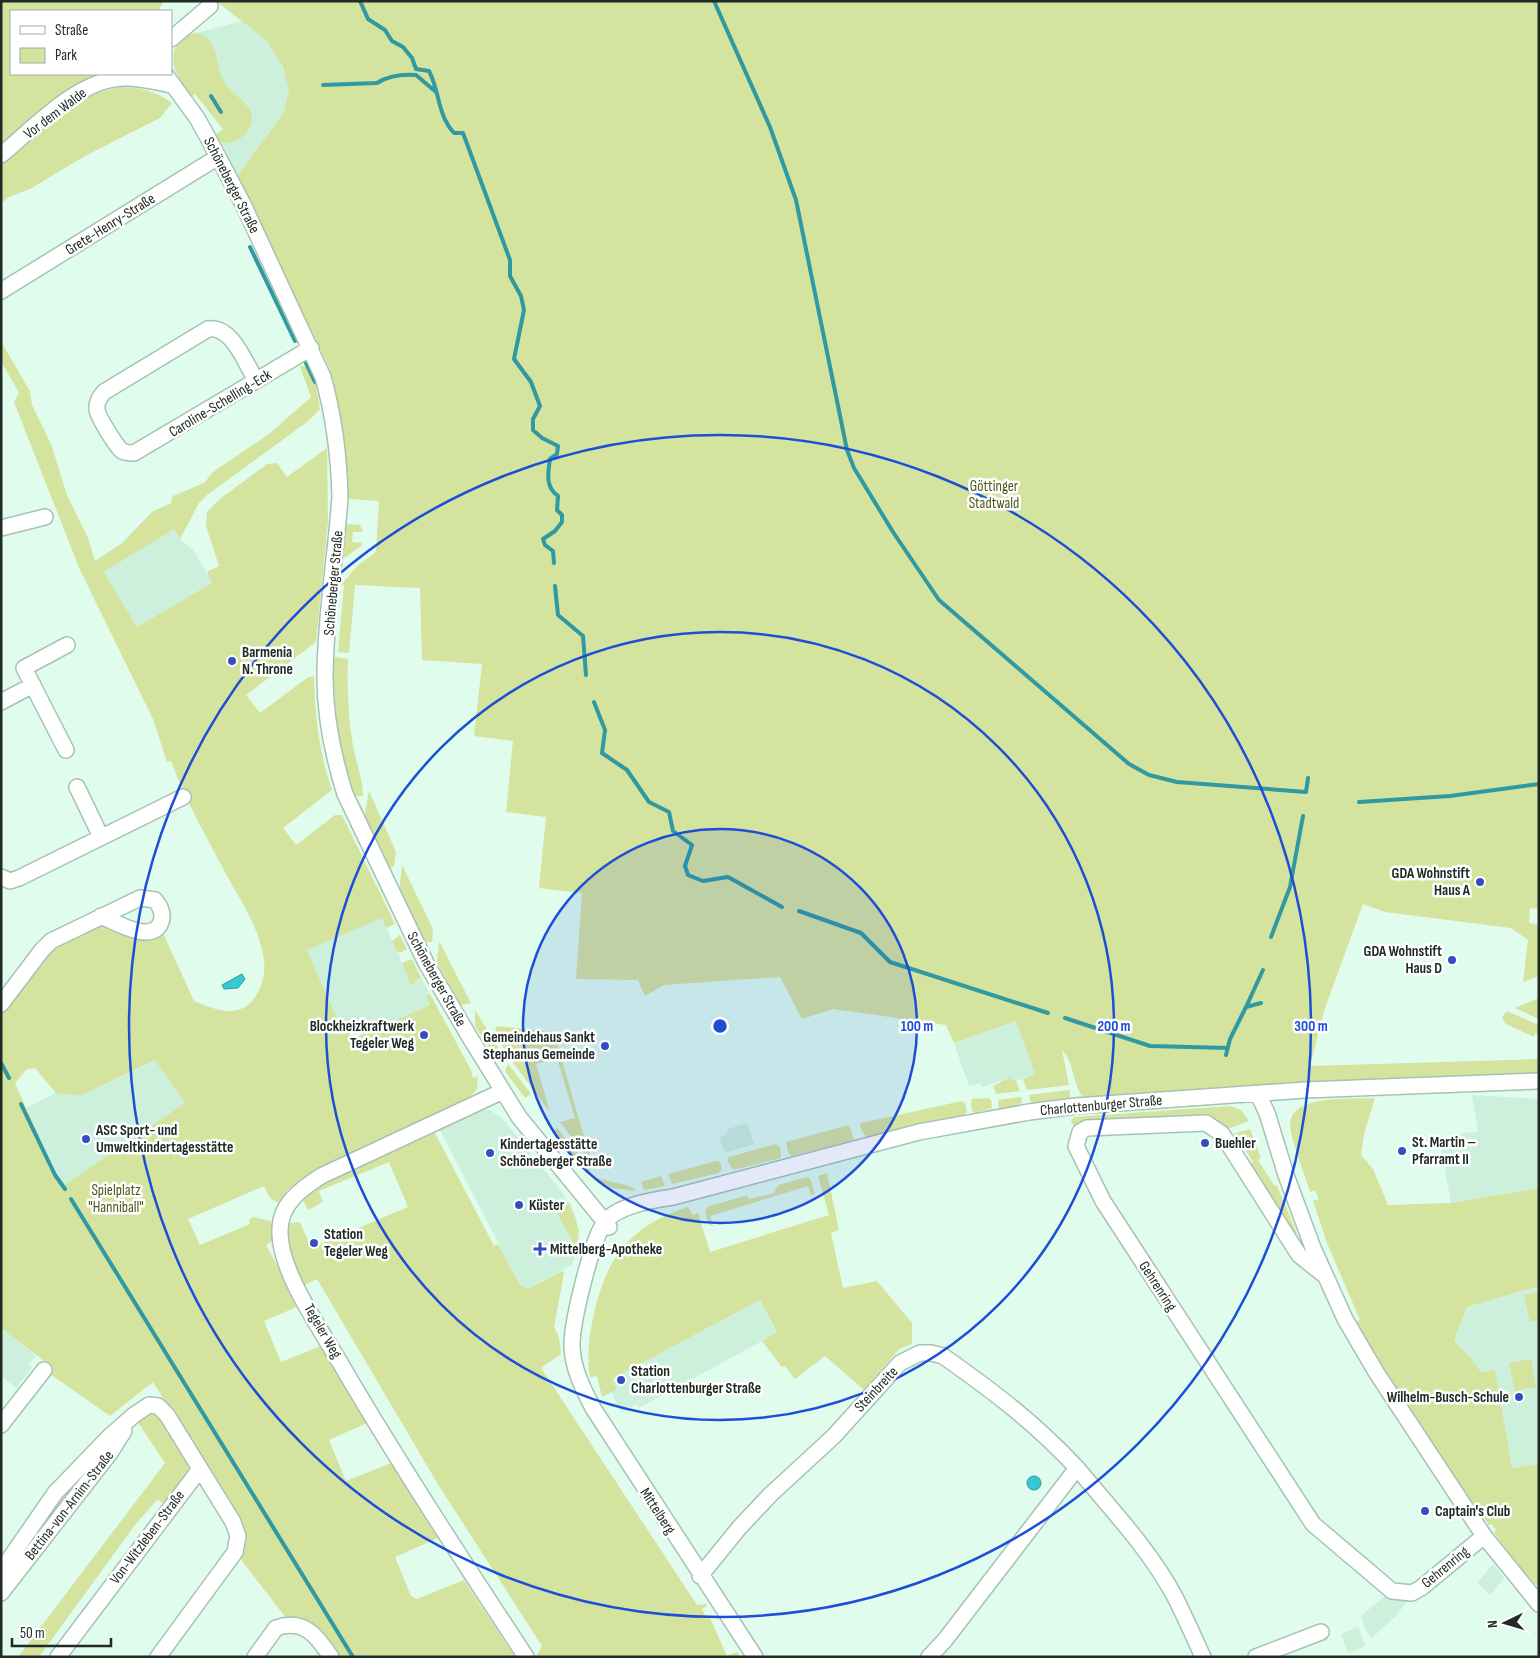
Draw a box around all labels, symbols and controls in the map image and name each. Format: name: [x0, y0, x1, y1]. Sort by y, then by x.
legend: [10, 10, 172, 75]
text: Straße: [55, 21, 88, 40]
text: Park: [55, 46, 77, 65]
street label: Vor dem Walde: [20, 84, 90, 143]
street label: Schöneberger Straße: [199, 134, 264, 237]
street label: Grete-Henry-Straße: [62, 189, 159, 260]
street label: Caroline-Schelling-Eck: [165, 365, 275, 442]
park label: Göttinger Stadtwald: [969, 477, 1019, 513]
street label: Schöneberger Straße: [319, 530, 348, 636]
place label: Barmenia N. Throne: [242, 643, 293, 679]
marker: Barmenia N. Throne: [226, 655, 238, 667]
place label: GDA Wohnstift Haus A: [1392, 864, 1471, 900]
marker: GDA Wohnstift Haus A: [1474, 876, 1486, 888]
street label: Schöneberger Straße: [403, 929, 470, 1030]
place label: GDA Wohnstift Haus D: [1364, 942, 1442, 978]
marker: GDA Wohnstift Haus D: [1446, 954, 1458, 966]
place label: Blockheizkraftwerk Tegeler Weg: [310, 1017, 415, 1053]
centre of rings: [711, 1017, 729, 1035]
text: 100 m: [901, 1017, 933, 1036]
text: 200 m: [1097, 1017, 1131, 1036]
text: 300 m: [1294, 1017, 1328, 1036]
place label: Gemeindehaus Sankt Stephanus Gemeinde: [483, 1028, 595, 1064]
marker: Blockheizkraftwerk Tegeler Weg: [418, 1029, 430, 1041]
marker: Gemeindehaus Sankt Stephanus Gemeinde: [599, 1040, 611, 1052]
street label: Charlottenburger Straße: [1039, 1091, 1163, 1120]
place label: ASC Sport- und Umweltkindertagesstätte: [95, 1121, 233, 1157]
marker: ASC Sport- und Umweltkindertagesstätte: [80, 1133, 92, 1145]
place label: St. Martin – Pfarramt II: [1412, 1133, 1476, 1169]
place label: Buehler: [1215, 1134, 1256, 1153]
place label: Kindertagesstätte Schöneberger Straße: [500, 1135, 612, 1171]
marker: Buehler: [1199, 1137, 1211, 1149]
marker: St. Martin – Pfarramt II: [1396, 1145, 1408, 1157]
marker: Kindertagesstätte Schöneberger Straße: [484, 1147, 496, 1159]
park label: Spielplatz "Hanniball": [88, 1181, 144, 1217]
place label: Küster: [529, 1196, 565, 1215]
marker: Küster: [513, 1199, 525, 1211]
place label: Station Tegeler Weg: [324, 1225, 389, 1261]
marker: Station Tegeler Weg: [308, 1237, 320, 1249]
place label: Mittelberg-Apotheke: [550, 1240, 662, 1259]
marker: Mittelberg-Apotheke: [534, 1243, 546, 1255]
street label: Gehrenring: [1134, 1258, 1181, 1315]
street label: Tegeler Weg: [299, 1300, 346, 1362]
place label: Station Charlottenburger Straße: [631, 1362, 761, 1398]
street label: Steinbreite: [850, 1362, 902, 1416]
marker: Station Charlottenburger Straße: [615, 1374, 627, 1386]
place label: Wilhelm-Busch-Schule: [1387, 1388, 1509, 1407]
marker: Wilhelm-Busch-Schule: [1513, 1391, 1525, 1403]
street label: Bettina-von-Arnim-Straße: [21, 1447, 118, 1564]
street label: Mittelberg: [636, 1484, 680, 1538]
street label: Von-Witzleben-Straße: [106, 1487, 189, 1588]
place label: Captain's Club: [1435, 1502, 1510, 1521]
marker: Captain's Club: [1419, 1505, 1431, 1517]
street label: Gehrenring: [1418, 1542, 1473, 1592]
north arrow: [1480, 1598, 1530, 1648]
scale bar: [12, 1616, 111, 1648]
text: N: [1484, 1620, 1501, 1629]
text: 50 m: [20, 1624, 45, 1643]

